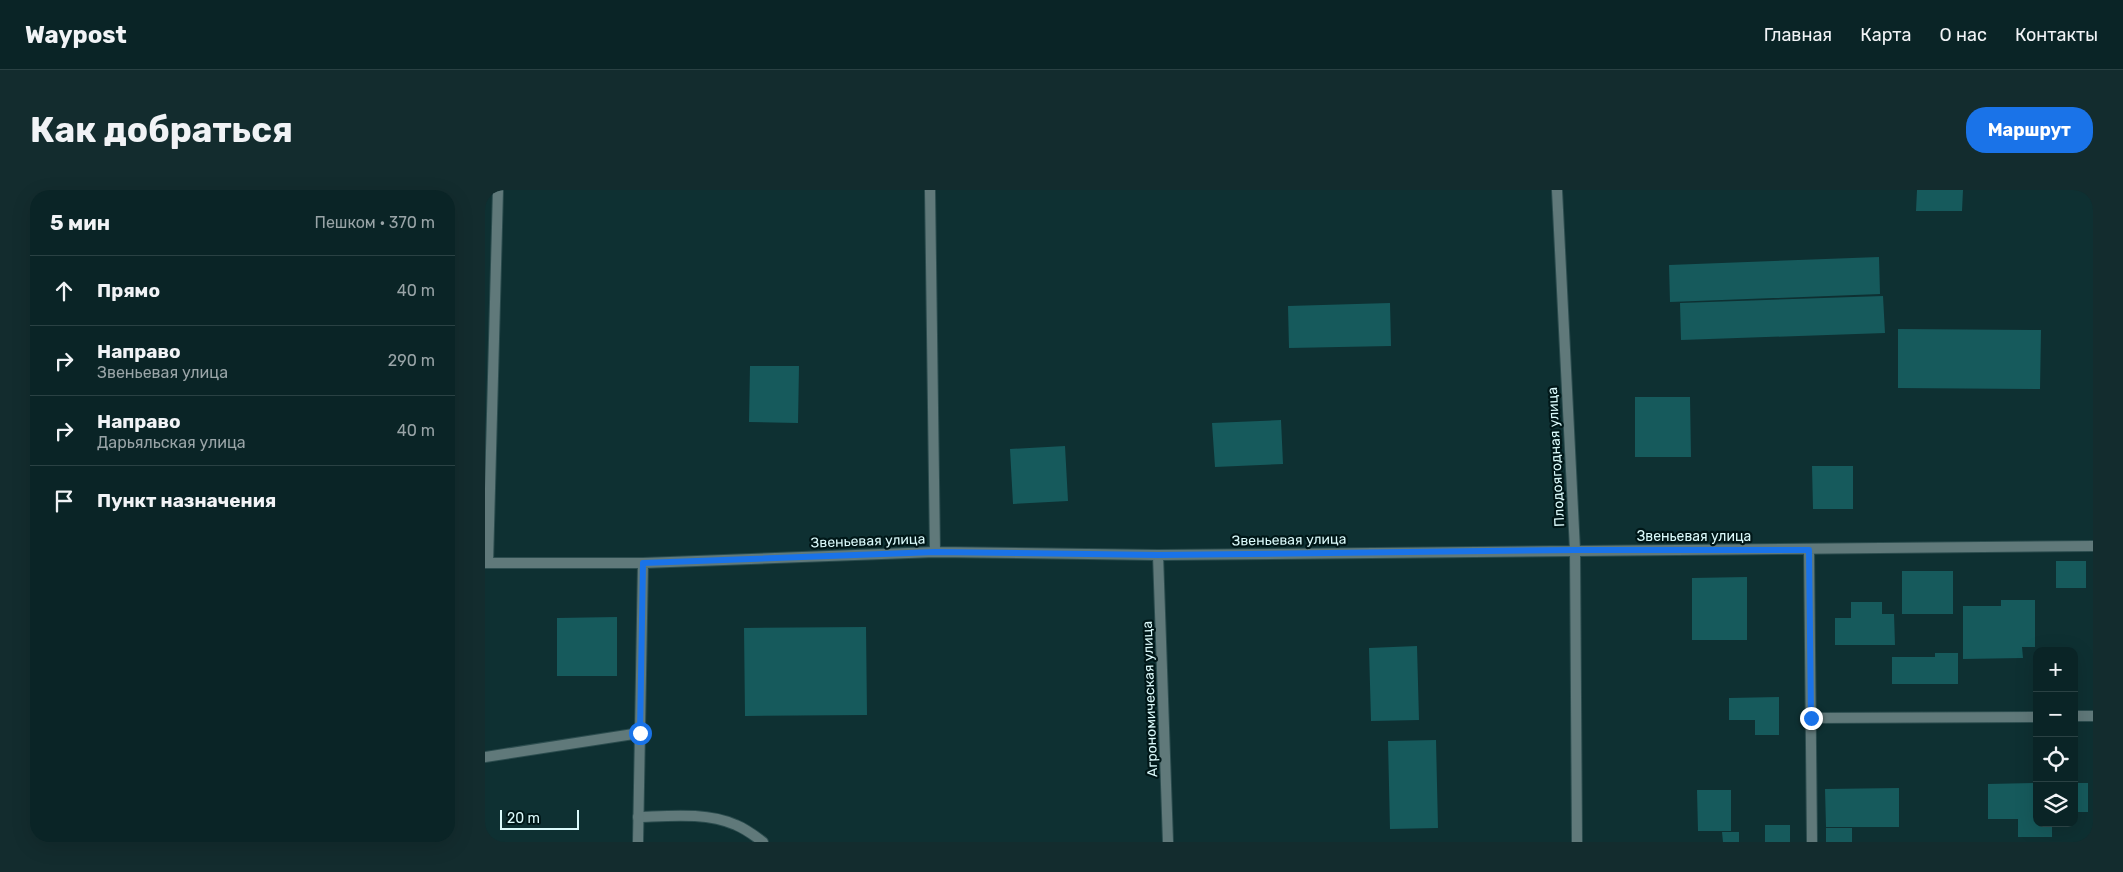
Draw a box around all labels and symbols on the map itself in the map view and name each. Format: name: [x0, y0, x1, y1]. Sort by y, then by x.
street label: Плодоягодная улица: [1544, 387, 1568, 527]
street label: Звеньевая улица: [1637, 528, 1751, 545]
street label: Звеньевая улица: [810, 531, 926, 551]
street label: Звеньевая улица: [1232, 531, 1346, 549]
street label: Агрономическая улица: [1139, 621, 1161, 777]
route end: [1800, 707, 1823, 730]
route start: [629, 722, 652, 745]
scale bar: [500, 807, 579, 830]

